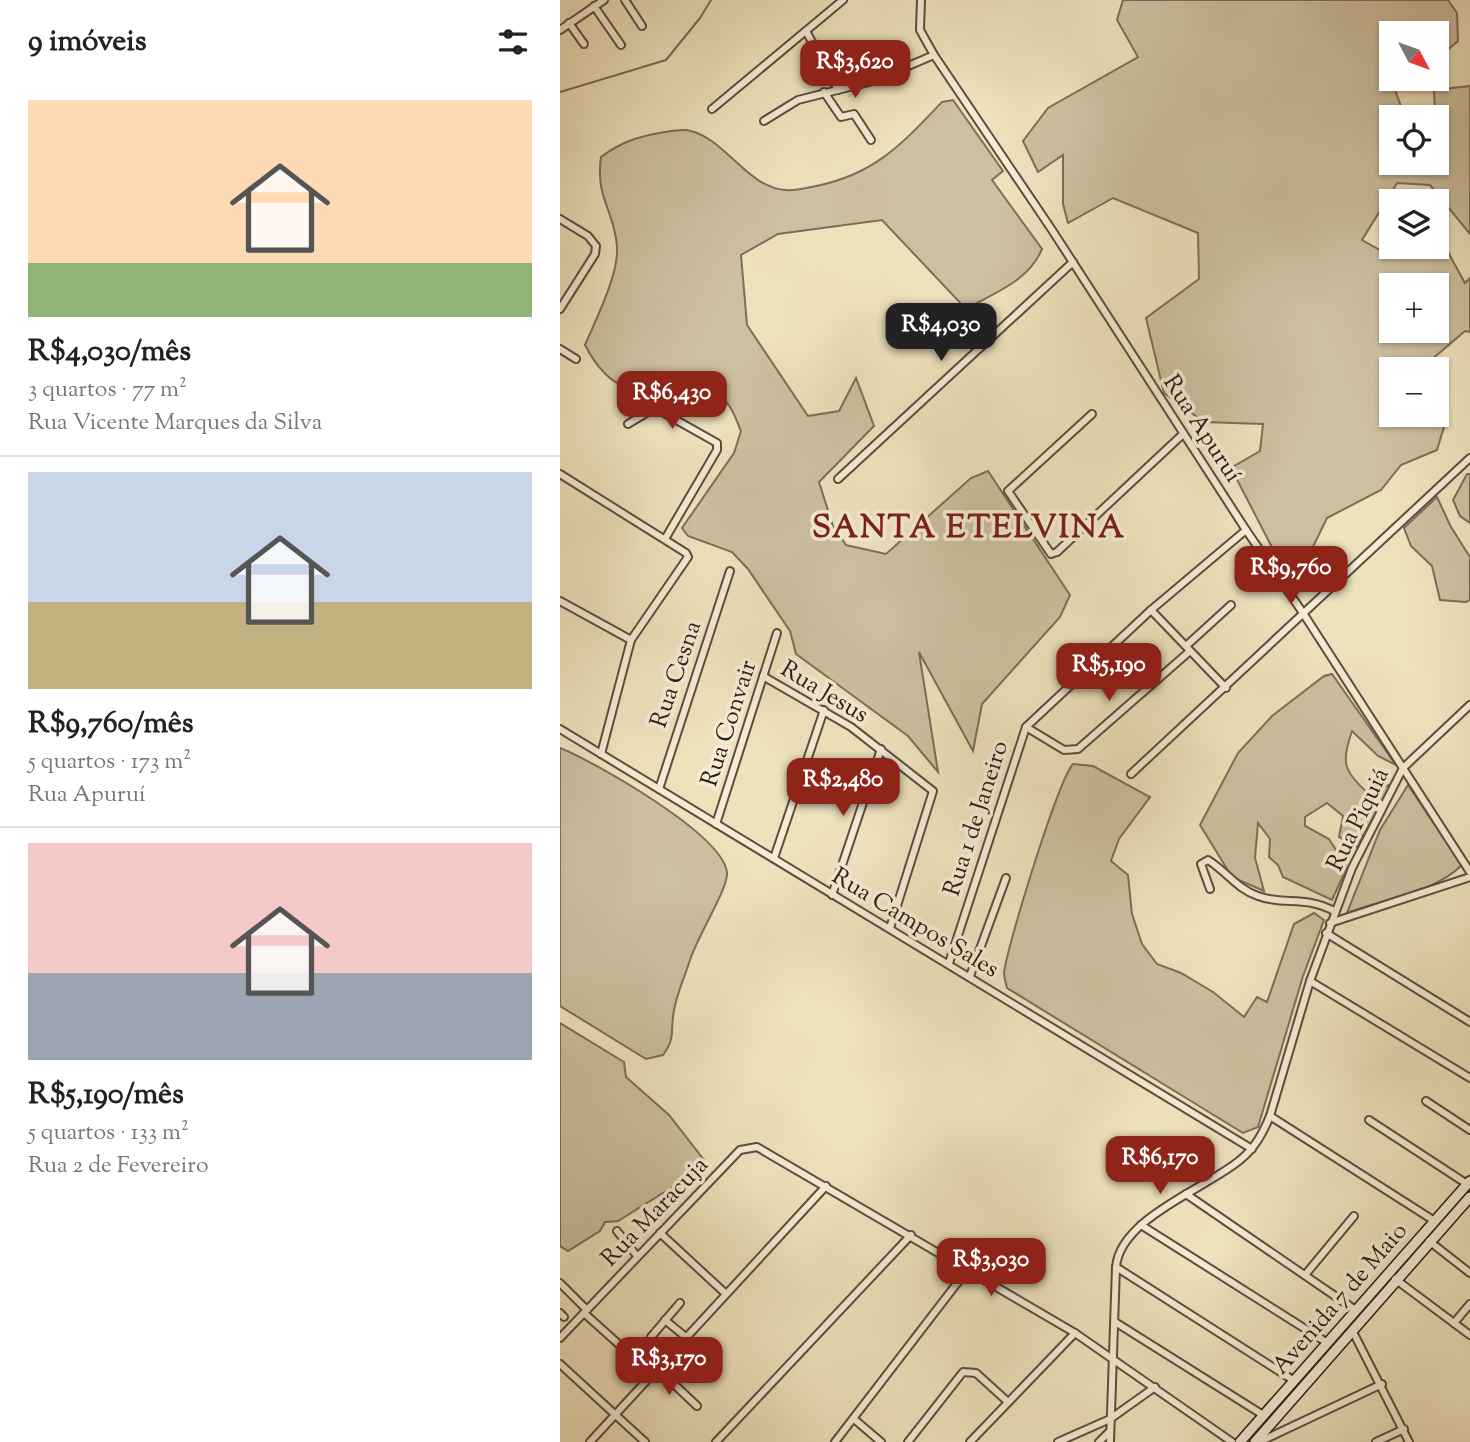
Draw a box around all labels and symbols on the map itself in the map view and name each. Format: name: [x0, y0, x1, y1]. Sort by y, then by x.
north arrow: [1379, 21, 1449, 91]
pin: R$3,620: [790, 41, 920, 100]
pin: R$4,030: [876, 304, 1006, 363]
street label: Rua Apuruí: [1154, 368, 1249, 490]
pin: R$6,430: [607, 372, 737, 431]
district label: SANTA ETELVINA: [812, 506, 1126, 552]
pin: R$9,760: [1226, 546, 1356, 606]
street label: Rua Cesna: [643, 617, 711, 733]
pin: R$5,190: [1044, 644, 1174, 703]
street label: Rua Jesus: [773, 653, 874, 732]
street label: Rua Convair: [693, 656, 766, 791]
street label: Rua 1 de Janeiro: [936, 737, 1018, 901]
pin: R$2,480: [778, 758, 908, 818]
street label: Rua Piquiá: [1319, 762, 1398, 877]
street label: Rua Campos Sales: [825, 860, 1005, 987]
pin: R$6,170: [1095, 1136, 1225, 1196]
street label: Rua Maracuja: [594, 1150, 717, 1275]
street label: Avenida 7 de Maio: [1265, 1216, 1416, 1383]
pin: R$3,030: [926, 1238, 1056, 1298]
pin: R$3,170: [604, 1338, 734, 1397]

